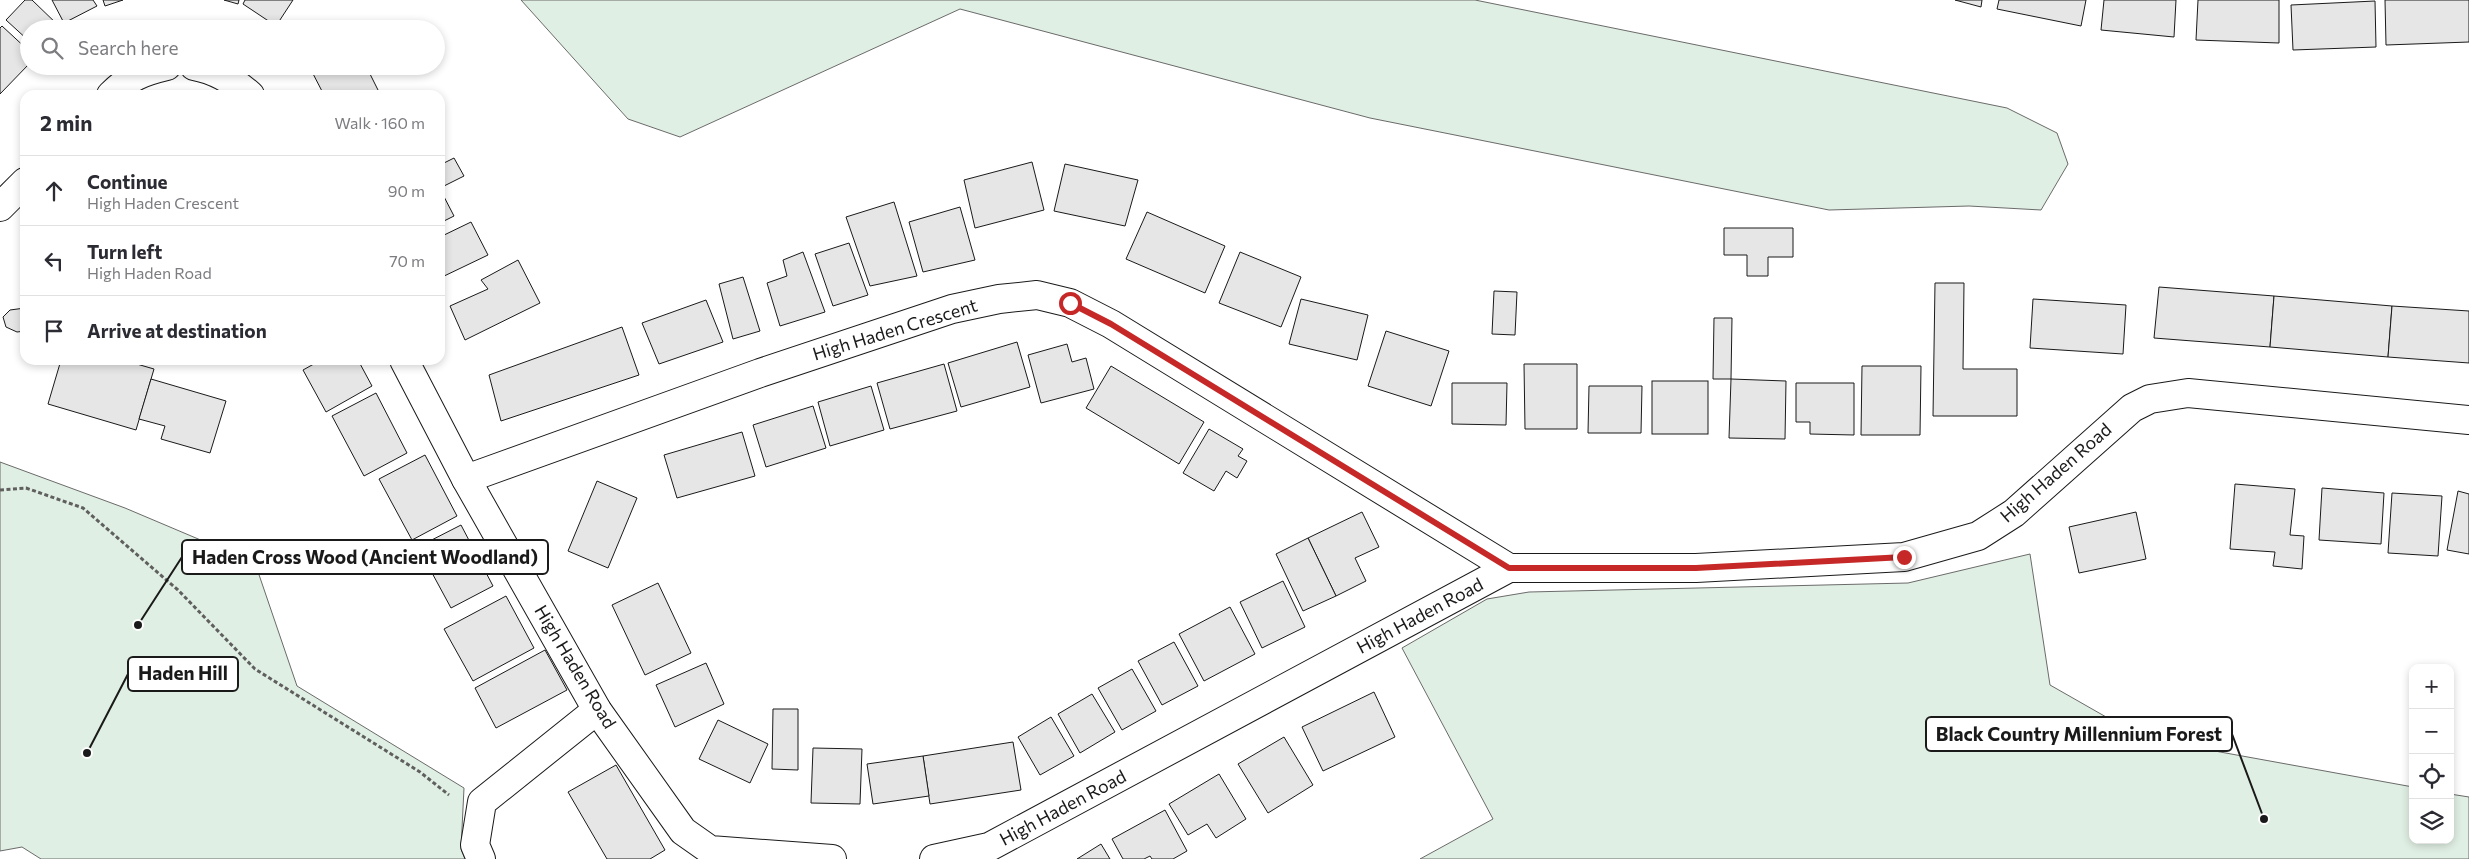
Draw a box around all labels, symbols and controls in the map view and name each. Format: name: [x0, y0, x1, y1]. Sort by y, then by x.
search box: [20, 20, 445, 75]
icon: search: [38, 34, 66, 62]
text: Search here: [78, 36, 178, 59]
text: 2 min: [40, 110, 92, 135]
text: Walk · 160 m: [335, 113, 425, 132]
text: Continue: [87, 170, 167, 193]
icon: ahead: [40, 177, 68, 205]
text: 90 m: [388, 181, 425, 200]
text: High Haden Crescent: [87, 193, 239, 212]
text: Turn left: [87, 240, 162, 263]
icon: left: [40, 247, 68, 275]
text: 70 m: [389, 251, 425, 270]
text: High Haden Road: [87, 263, 212, 282]
route start: [1059, 292, 1082, 315]
street label: High Haden Crescent: [810, 293, 980, 365]
icon: arrive: [40, 317, 68, 345]
text: Arrive at destination: [87, 319, 267, 342]
street label: High Haden Road: [1995, 418, 2115, 527]
callout: Haden Cross Wood (Ancient Woodland): [182, 540, 548, 574]
text: Haden Cross Wood (Ancient Woodland): [192, 545, 538, 568]
route end: [1893, 546, 1916, 569]
street label: High Haden Road: [1352, 572, 1487, 658]
street label: High Haden Road: [530, 601, 621, 732]
callout: Haden Hill: [128, 657, 238, 691]
text: Haden Hill: [138, 661, 228, 684]
map controls: [2409, 664, 2454, 844]
button: +: [2409, 664, 2454, 709]
button: −: [2409, 709, 2454, 754]
callout: Black Country Millennium Forest: [1926, 717, 2232, 751]
text: Black Country Millennium Forest: [1936, 722, 2222, 745]
button: locate: [2409, 754, 2454, 799]
street label: High Haden Road: [995, 764, 1130, 850]
button: layers: [2409, 799, 2454, 844]

